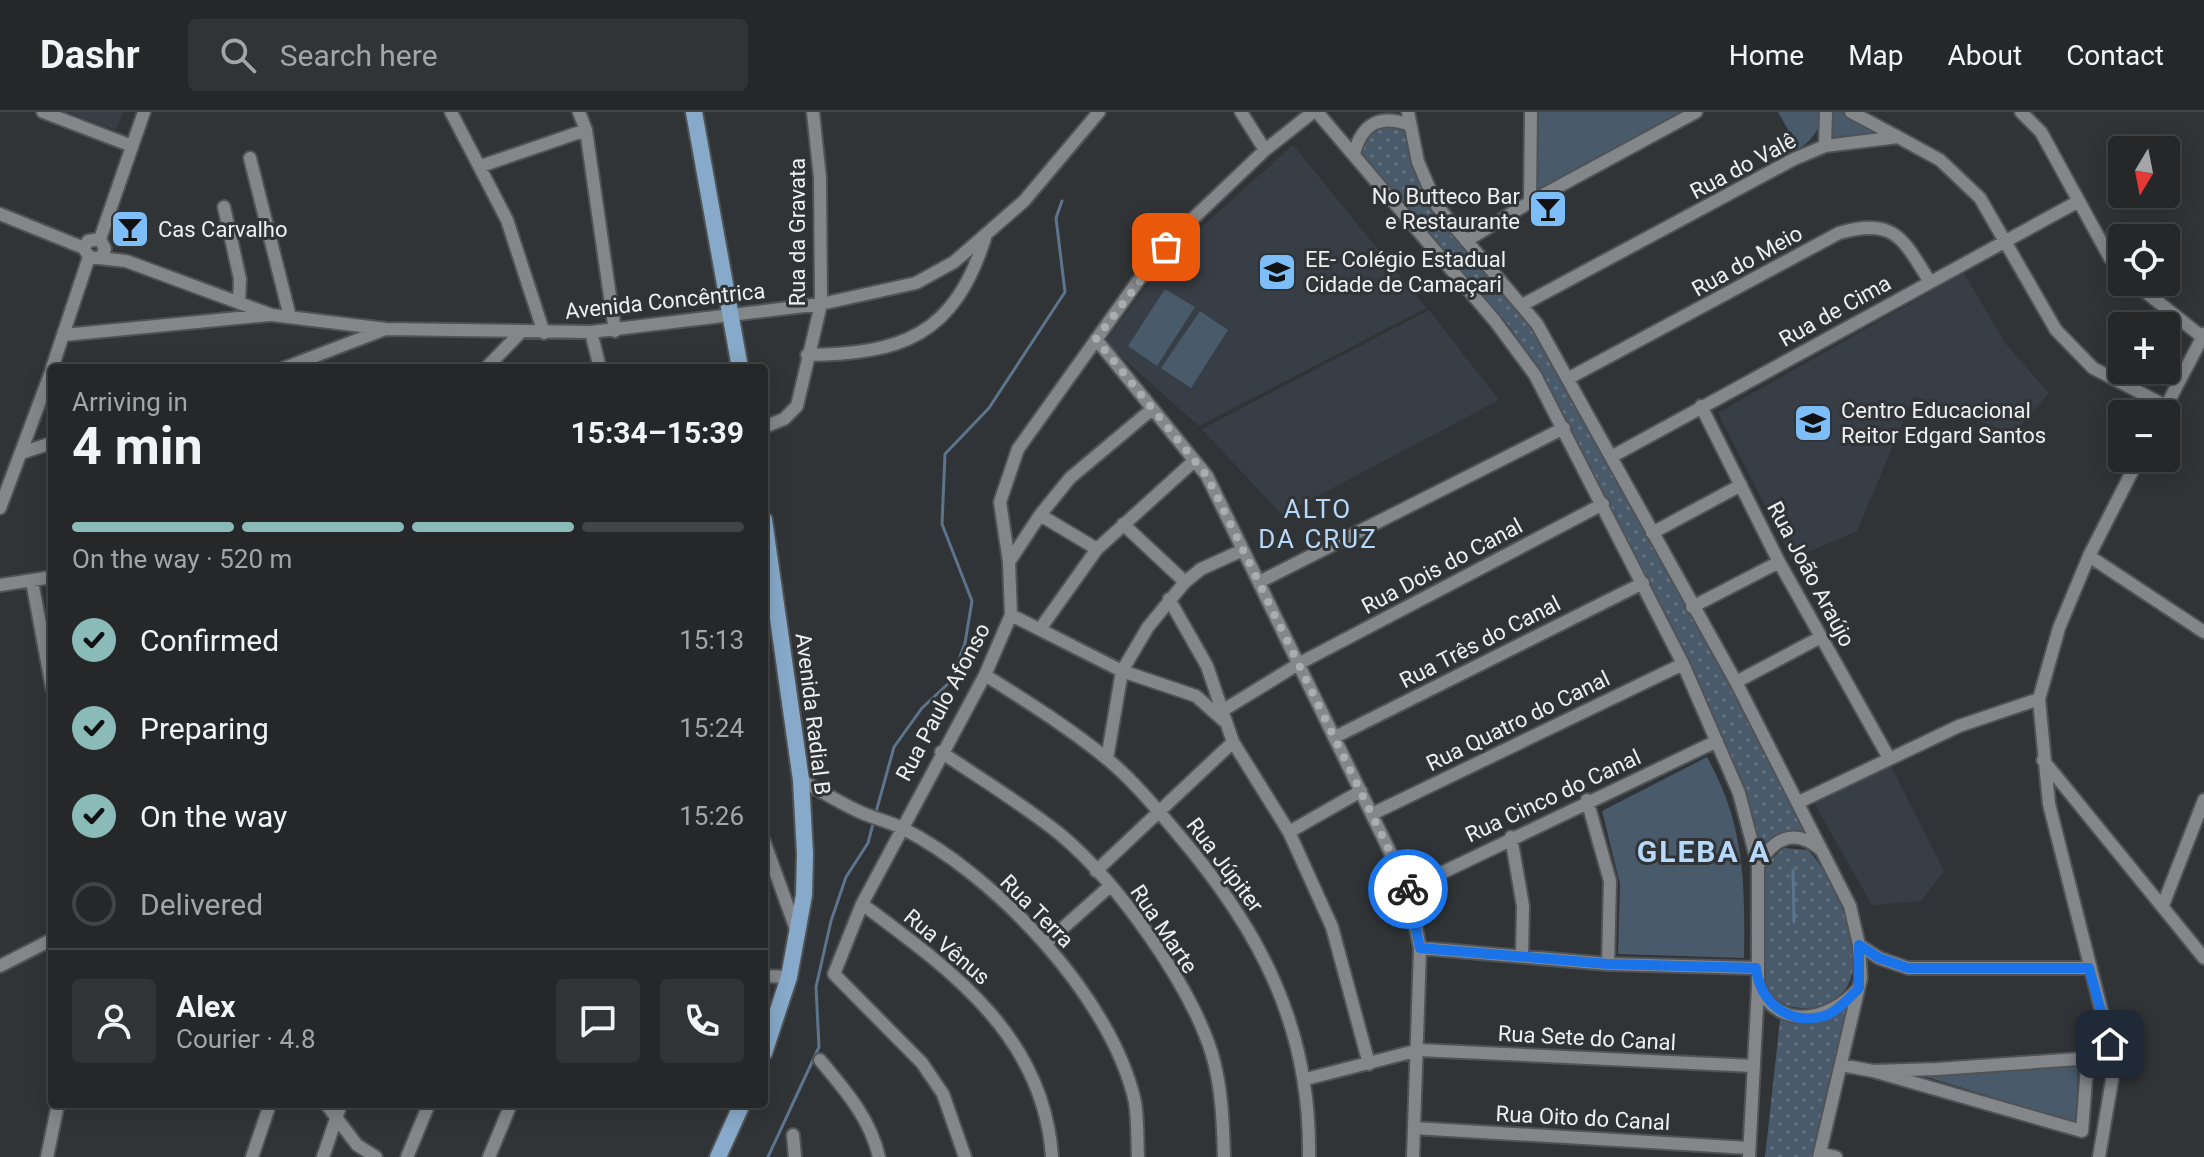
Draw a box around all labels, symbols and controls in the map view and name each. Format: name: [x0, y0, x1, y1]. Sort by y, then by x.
search box: [188, 19, 748, 91]
text: Dashr: [40, 33, 140, 77]
icon: search: [216, 33, 260, 77]
text: Search here: [280, 38, 438, 73]
text: Home: [1729, 39, 1804, 72]
text: Map: [1848, 39, 1904, 72]
text: About: [1948, 39, 2022, 72]
text: Contact: [2066, 39, 2164, 72]
street label: Rua do Valê: [1686, 128, 1800, 204]
north arrow: [2108, 136, 2180, 208]
map controls: [2108, 136, 2180, 472]
street label: Rua da Gravata: [785, 158, 810, 306]
place label: No Butteco Bar e Restaurante: [1372, 184, 1521, 234]
bar icon: No Butteco Bar e Restaurante: [1527, 188, 1569, 230]
bar icon: Cas Carvalho: [109, 208, 151, 250]
pin: [1132, 213, 1200, 281]
place label: Cas Carvalho: [158, 217, 288, 242]
street label: Rua do Meio: [1687, 220, 1807, 302]
button: locate: [2108, 224, 2180, 296]
icon: bag: [1144, 225, 1188, 269]
place label: EE- Colégio Estadual Cidade de Camaçari: [1305, 247, 1506, 297]
school or university icon: EE- Colégio Estadual Cidade de Camaçari: [1256, 251, 1298, 293]
street label: Rua de Cima: [1775, 270, 1895, 352]
street label: Avenida Concêntrica: [564, 278, 766, 324]
button: +: [2108, 312, 2180, 384]
text: Arriving in: [72, 387, 188, 417]
place label: Centro Educacional Reitor Edgard Santos: [1841, 398, 2046, 448]
button: −: [2108, 400, 2180, 472]
school or university icon: Centro Educacional Reitor Edgard Santos: [1792, 402, 1834, 444]
text: 15:34–15:39: [570, 415, 744, 450]
text: 4 min: [72, 416, 203, 477]
district label: ALTO DA CRUZ: [1258, 494, 1378, 554]
street label: Rua João Araújo: [1762, 497, 1860, 651]
street label: Rua Dois do Canal: [1357, 513, 1527, 619]
text: On the way · 520 m: [72, 544, 292, 574]
street label: Rua Três do Canal: [1396, 591, 1564, 693]
icon: check: [72, 618, 116, 662]
street label: Rua Paulo Afonso: [891, 619, 995, 785]
text: Confirmed: [140, 623, 279, 658]
text: 15:13: [679, 625, 744, 655]
street label: Avenida Radial B: [791, 632, 835, 796]
street label: Rua Quatro do Canal: [1422, 666, 1614, 776]
icon: check: [72, 706, 116, 750]
text: Preparing: [140, 711, 269, 746]
text: 15:24: [679, 713, 744, 743]
street label: Rua Cinco do Canal: [1461, 744, 1645, 848]
icon: check: [72, 794, 116, 838]
text: On the way: [140, 799, 287, 834]
text: 15:26: [679, 801, 744, 831]
street label: Rua Júpiter: [1181, 813, 1269, 917]
district label: GLEBA A: [1637, 834, 1771, 869]
courier: [1368, 849, 1448, 929]
icon: bike: [1386, 867, 1430, 911]
street label: Rua Terra: [995, 869, 1079, 953]
street label: Rua Marte: [1125, 880, 1203, 978]
text: Delivered: [140, 887, 263, 922]
street label: Rua Vênus: [899, 904, 995, 990]
button: person: [72, 979, 156, 1063]
button: chat: [556, 979, 640, 1063]
button: phone: [660, 979, 744, 1063]
text: Alex: [176, 989, 236, 1024]
pin: [2076, 1010, 2144, 1078]
street label: Rua Sete do Canal: [1497, 1021, 1677, 1055]
icon: home: [2088, 1022, 2132, 1066]
text: Courier · 4.8: [176, 1024, 316, 1054]
street label: Rua Oito do Canal: [1495, 1101, 1671, 1135]

